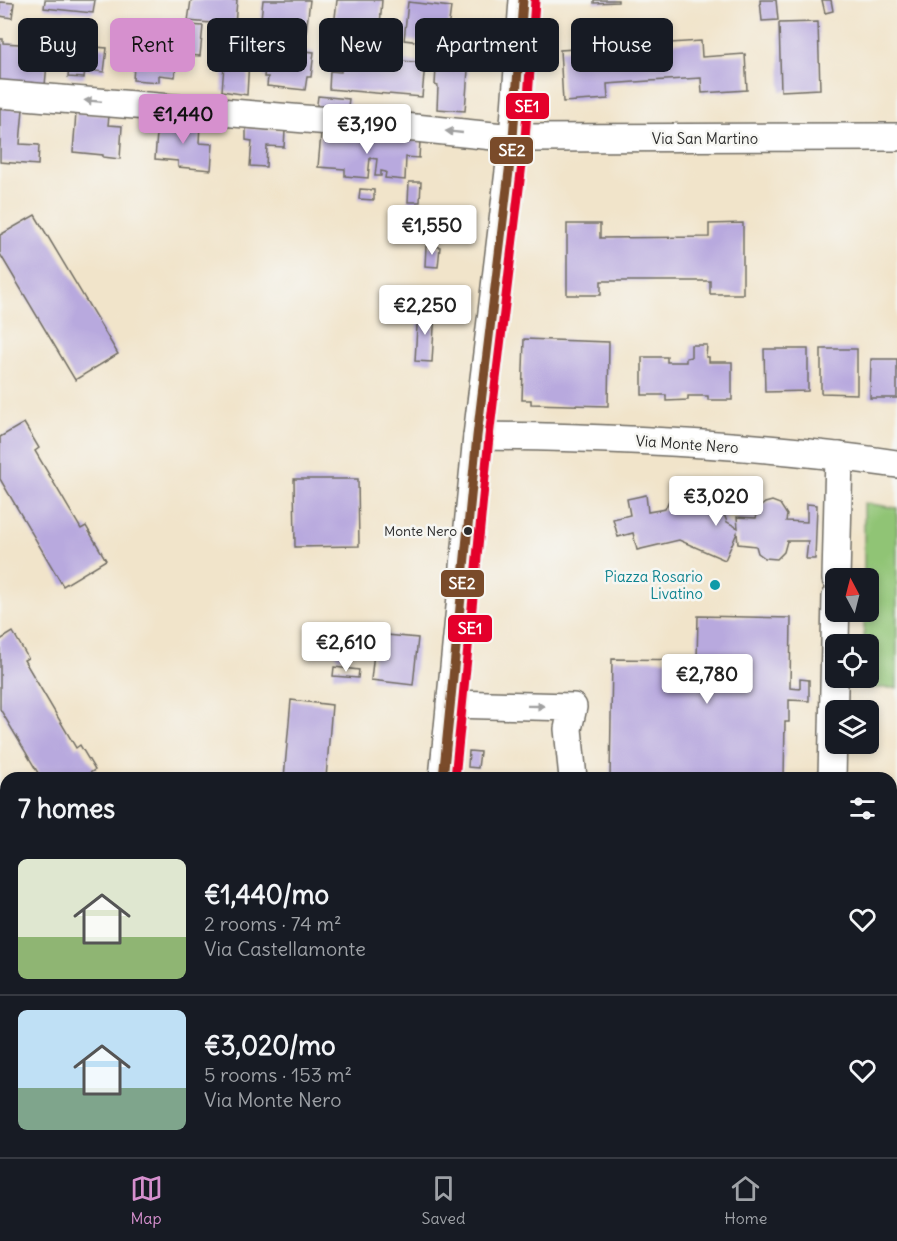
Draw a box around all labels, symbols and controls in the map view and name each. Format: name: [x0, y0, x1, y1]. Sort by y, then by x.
chip: Buy: [18, 18, 98, 72]
chip: Rent: [110, 18, 195, 72]
chip: Filters: [207, 18, 307, 72]
chip: New: [319, 18, 403, 72]
chip: Apartment: [415, 18, 559, 72]
chip: House: [571, 18, 673, 72]
line badge: SE1: [505, 92, 550, 120]
pin: €1,440: [134, 94, 232, 145]
one-way arrow: [83, 96, 102, 106]
text: SE1: [515, 96, 539, 116]
text: €1,440: [153, 101, 213, 126]
pin: €3,190: [318, 104, 416, 155]
text: €3,190: [337, 111, 397, 136]
one-way arrow: [445, 127, 464, 137]
street label: Via San Martino: [652, 129, 758, 148]
line badge: SE2: [489, 136, 534, 165]
text: SE2: [498, 140, 526, 160]
pin: €1,550: [383, 205, 481, 256]
text: €1,550: [402, 212, 462, 237]
pin: €2,250: [376, 285, 474, 336]
text: €2,250: [393, 292, 457, 317]
street label: Via Monte Nero: [635, 431, 739, 457]
pin: €3,020: [667, 476, 765, 527]
text: €3,020: [683, 483, 749, 508]
place label: Monte Nero: [384, 522, 457, 540]
marker: Monte Nero: [462, 525, 474, 537]
place label: Piazza Rosario Livatino: [605, 567, 703, 603]
north arrow: [825, 568, 879, 622]
map controls: [825, 568, 879, 754]
line badge: SE2: [440, 569, 485, 598]
text: SE2: [448, 573, 476, 593]
marker: Piazza Rosario Livatino: [708, 578, 722, 592]
line badge: SE1: [447, 614, 493, 643]
text: SE1: [458, 618, 482, 638]
pin: €2,610: [297, 622, 395, 673]
text: €2,610: [316, 629, 376, 654]
button: locate: [825, 634, 879, 688]
pin: €2,780: [658, 654, 756, 705]
text: €2,780: [676, 661, 738, 686]
button: layers: [825, 700, 879, 754]
one-way arrow: [527, 701, 546, 711]
text: 7 homes: [18, 792, 115, 825]
icon: filters: [846, 792, 879, 825]
text: €1,440/mo: [204, 878, 329, 911]
icon: home: [66, 883, 138, 955]
icon: heart: [846, 903, 879, 936]
text: 2 rooms · 74 m²: [204, 911, 341, 936]
text: Via Castellamonte: [204, 936, 366, 961]
text: €3,020/mo: [204, 1029, 336, 1062]
icon: home: [66, 1034, 138, 1106]
icon: heart: [846, 1054, 879, 1087]
text: 5 rooms · 153 m²: [204, 1062, 352, 1087]
text: Via Monte Nero: [204, 1087, 342, 1112]
tab: Map: [130, 1172, 163, 1228]
tab: Saved: [422, 1172, 465, 1228]
tab: Home: [724, 1172, 767, 1228]

